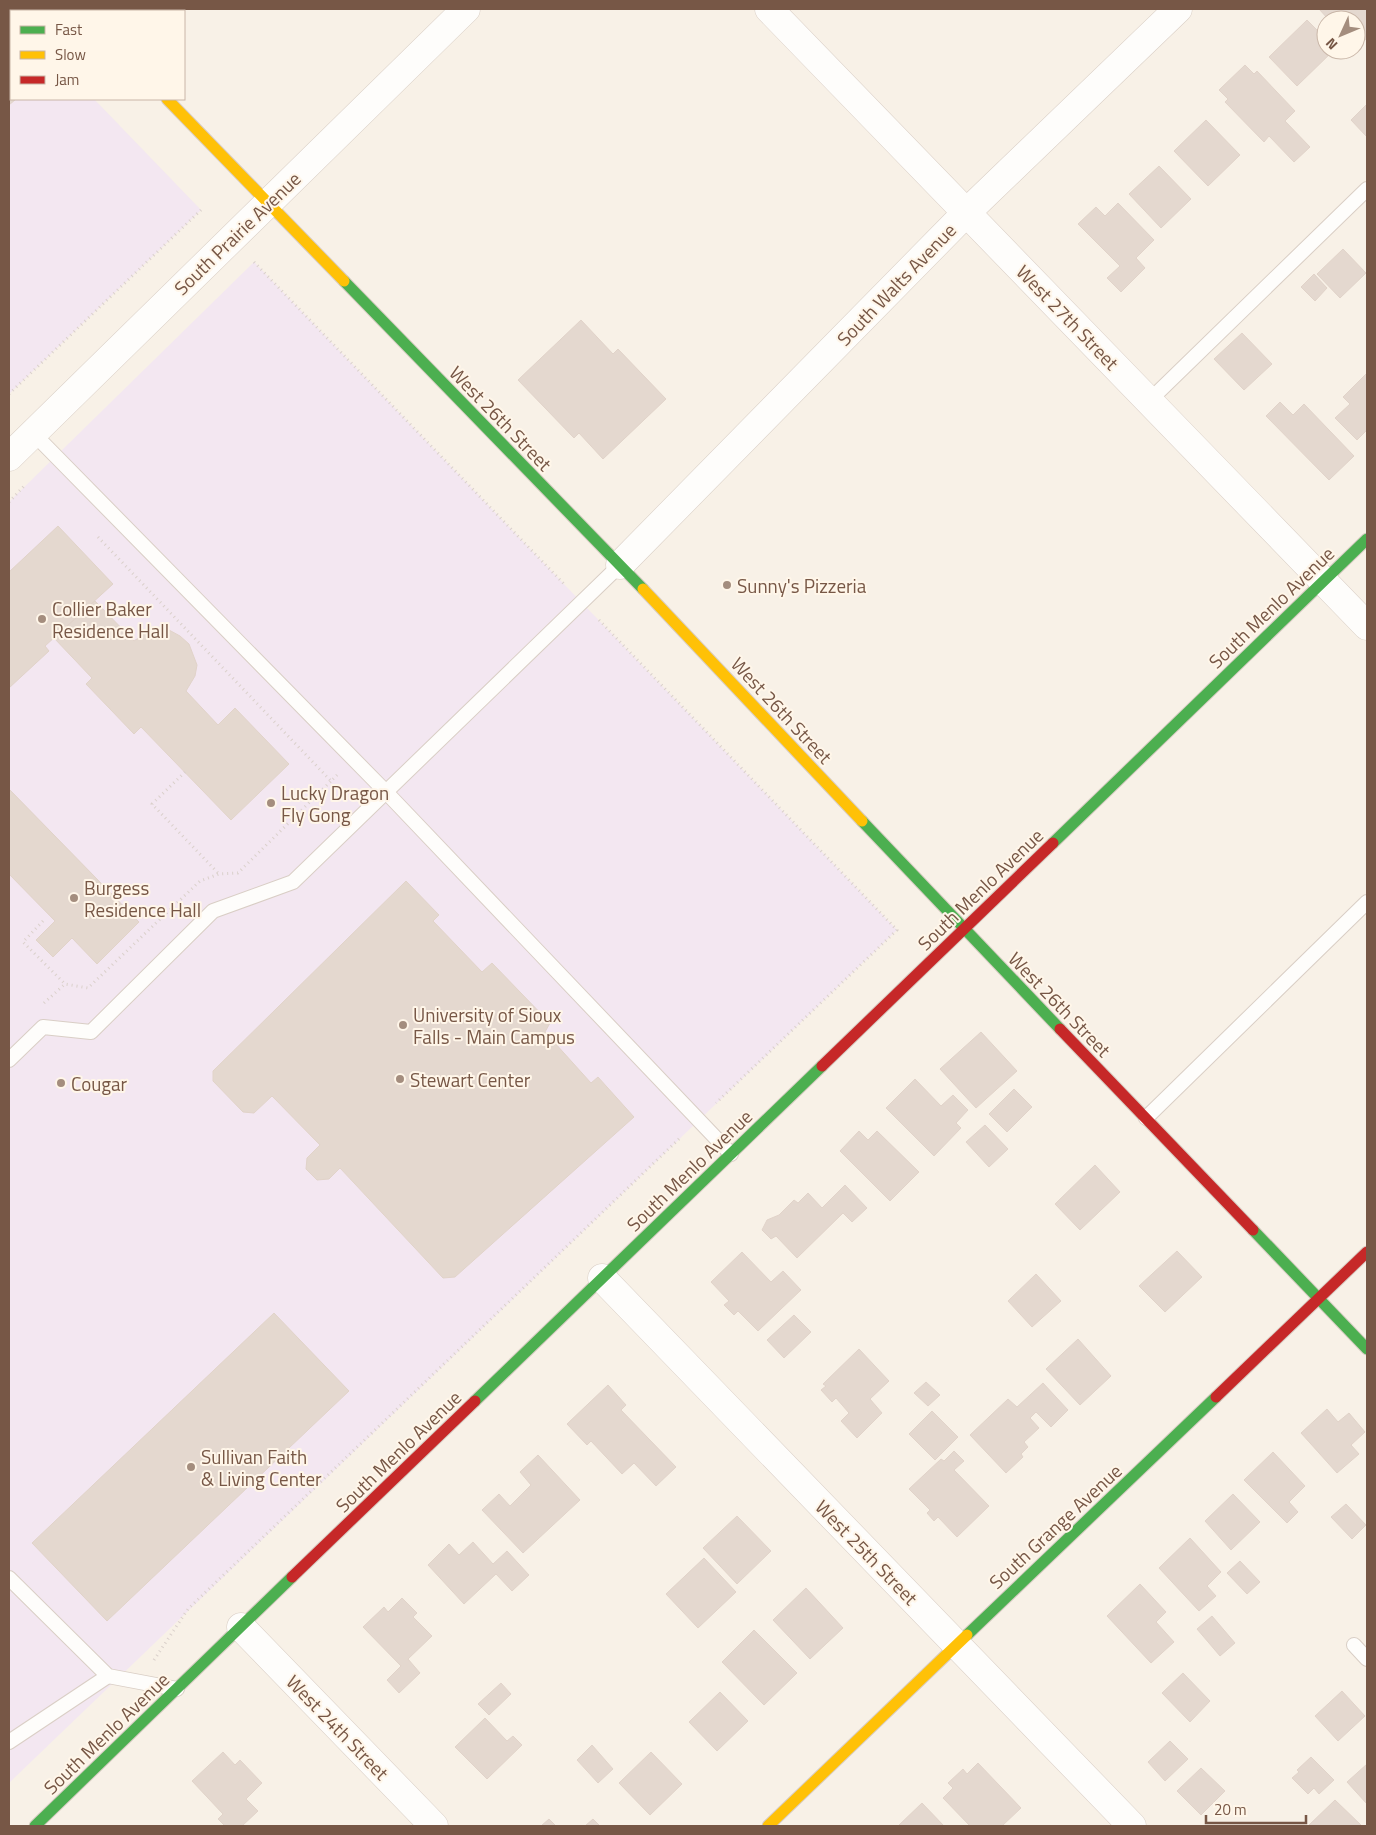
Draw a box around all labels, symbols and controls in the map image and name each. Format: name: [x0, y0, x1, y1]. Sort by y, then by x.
legend: [10, 10, 185, 100]
north arrow: [1316, 10, 1366, 60]
text: Fast: [55, 18, 83, 41]
text: N: [1320, 34, 1342, 55]
text: Slow: [55, 43, 86, 66]
text: Jam: [55, 68, 79, 91]
street label: South Prairie Avenue: [167, 165, 307, 301]
street label: South Walts Avenue: [830, 216, 962, 352]
street label: West 27th Street: [1010, 258, 1126, 377]
street label: West 26th Street: [443, 359, 559, 478]
street label: South Menlo Avenue: [1202, 539, 1340, 675]
place label: Sunny's Pizzeria: [737, 571, 867, 600]
marker: Sunny's Pizzeria: [721, 579, 733, 591]
place label: Collier Baker Residence Hall: [52, 594, 169, 645]
marker: Collier Baker Residence Hall: [36, 613, 48, 625]
street label: West 26th Street: [725, 650, 840, 770]
place label: Lucky Dragon Fly Gong: [281, 778, 389, 829]
marker: Lucky Dragon Fly Gong: [265, 797, 277, 809]
street label: South Menlo Avenue: [911, 821, 1049, 957]
place label: Burgess Residence Hall: [84, 873, 201, 924]
marker: Burgess Residence Hall: [68, 892, 80, 904]
street label: West 26th Street: [1002, 945, 1118, 1064]
place label: University of Sioux Falls - Main Campus: [413, 1000, 575, 1051]
marker: University of Sioux Falls - Main Campus: [397, 1019, 409, 1031]
place label: Stewart Center: [410, 1065, 531, 1094]
place label: Cougar: [71, 1069, 128, 1098]
marker: Stewart Center: [394, 1073, 406, 1085]
marker: Cougar: [55, 1077, 67, 1089]
street label: South Menlo Avenue: [620, 1102, 758, 1238]
street label: South Menlo Avenue: [329, 1383, 467, 1519]
place label: Sullivan Faith & Living Center: [201, 1442, 322, 1493]
street label: South Grange Avenue: [982, 1457, 1128, 1595]
marker: Sullivan Faith & Living Center: [185, 1461, 197, 1473]
street label: West 25th Street: [809, 1493, 925, 1612]
street label: South Menlo Avenue: [37, 1665, 175, 1801]
street label: West 24th Street: [280, 1668, 396, 1787]
scale bar: [1206, 1792, 1306, 1824]
text: 20 m: [1214, 1798, 1247, 1821]

